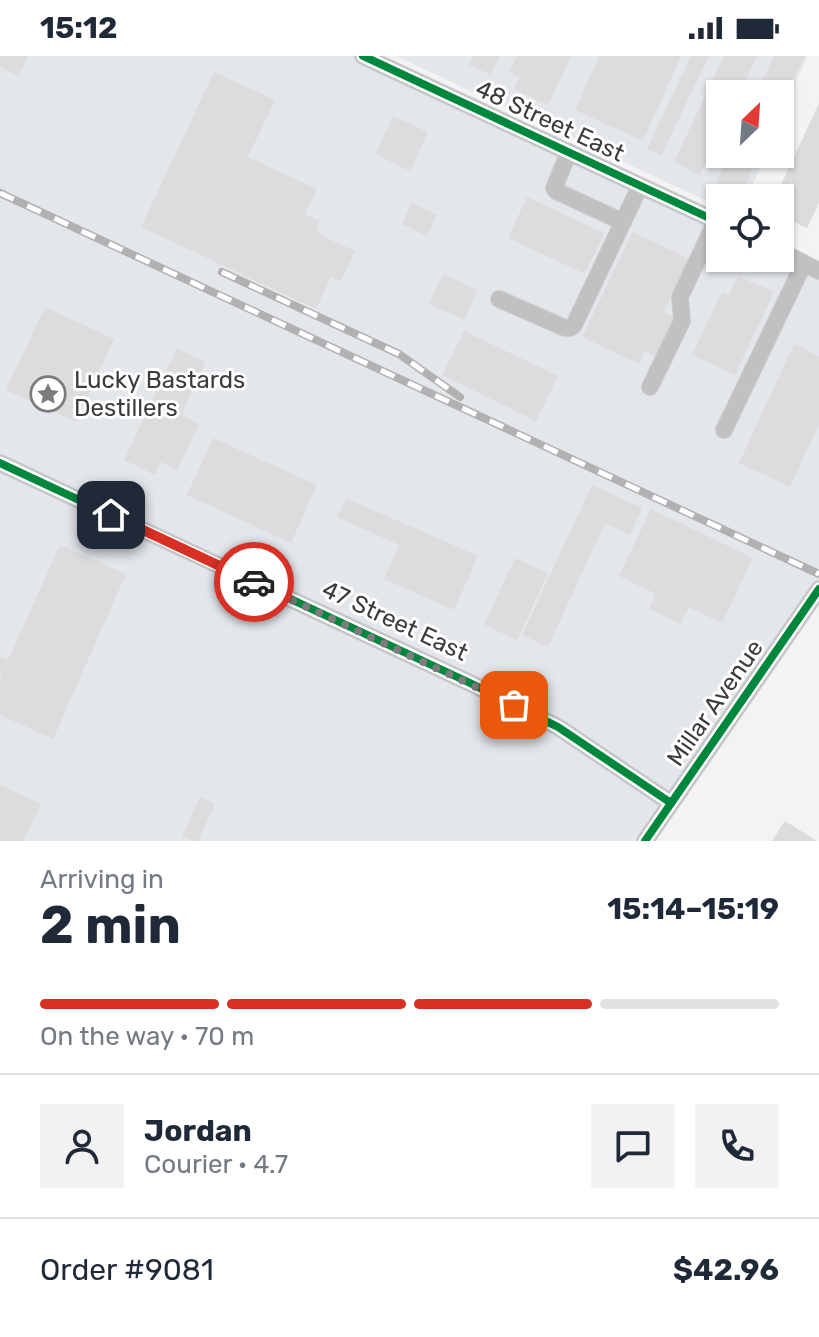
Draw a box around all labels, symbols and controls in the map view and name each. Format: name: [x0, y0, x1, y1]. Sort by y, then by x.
text: 15:12: [40, 10, 117, 46]
street label: 48 Street East: [471, 74, 629, 168]
north arrow: [706, 80, 794, 168]
map controls: [706, 80, 794, 272]
button: locate: [706, 184, 794, 272]
place label: Lucky Bastards Destillers: [74, 366, 245, 422]
place icon: Lucky Bastards Destillers: [29, 375, 67, 413]
pin: [77, 481, 145, 549]
icon: home: [89, 493, 133, 537]
courier: [214, 542, 294, 622]
icon: car: [232, 560, 276, 604]
street label: 47 Street East: [318, 575, 472, 667]
street label: Millar Avenue: [661, 634, 769, 772]
pin: [480, 671, 548, 739]
icon: bag: [492, 683, 536, 727]
text: Arriving in: [40, 864, 164, 895]
text: 15:14–15:19: [607, 891, 779, 927]
text: 2 min: [40, 894, 181, 956]
text: On the way · 70 m: [40, 1021, 254, 1052]
button: person: [40, 1104, 124, 1188]
button: chat: [591, 1104, 675, 1188]
button: phone: [695, 1104, 779, 1188]
text: Jordan: [144, 1113, 252, 1149]
text: Courier · 4.7: [144, 1149, 288, 1180]
text: Order #9081: [40, 1252, 214, 1288]
text: $42.96: [673, 1252, 779, 1288]

